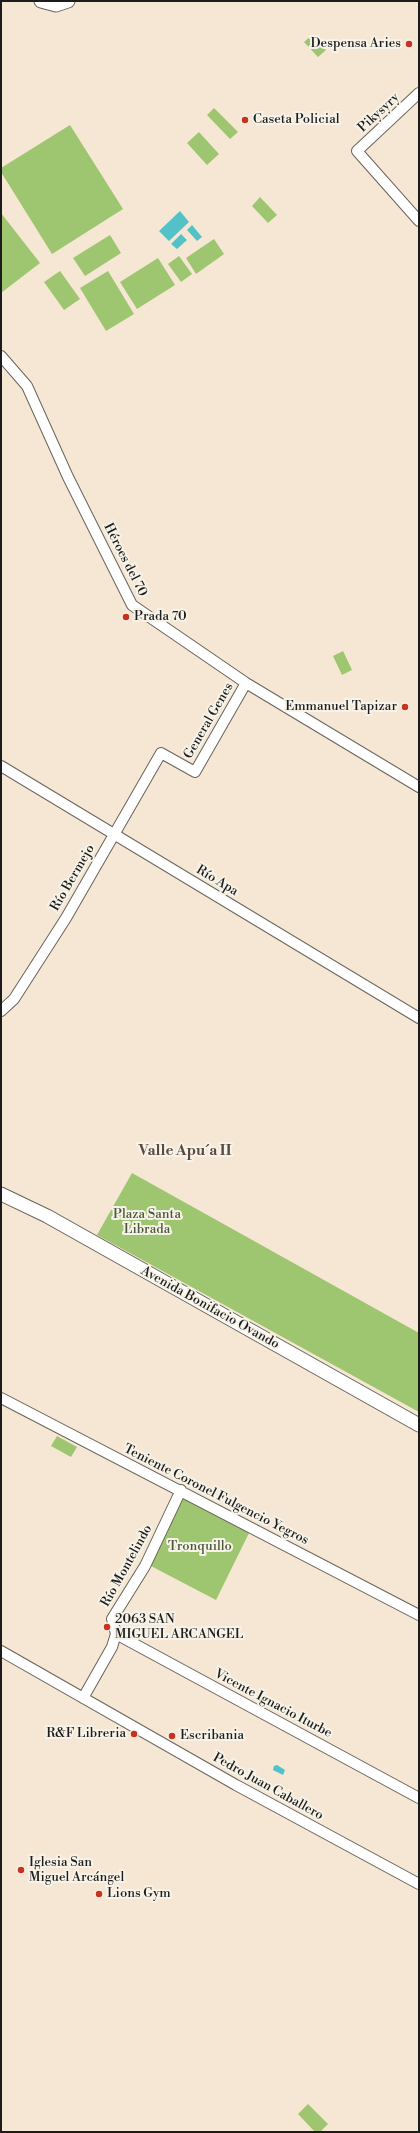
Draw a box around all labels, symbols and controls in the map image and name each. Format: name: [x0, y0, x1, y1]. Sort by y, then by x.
place label: Despensa Aries: [311, 36, 401, 52]
marker: Despensa Aries: [404, 39, 414, 49]
street label: Pikysyry: [355, 90, 403, 136]
place label: Caseta Policial: [253, 112, 340, 128]
marker: Caseta Policial: [240, 115, 250, 125]
street label: Héroes del 70: [100, 521, 150, 599]
place label: Prada 70: [134, 609, 187, 625]
marker: Prada 70: [121, 612, 131, 622]
street label: General Genes: [181, 680, 237, 762]
place label: Emmanuel Tapizar: [285, 699, 397, 715]
marker: Emmanuel Tapizar: [400, 702, 410, 712]
street label: Río Bermejo: [48, 842, 98, 914]
street label: Río Apa: [193, 862, 241, 900]
district label: Valle Apu´a II: [139, 1142, 231, 1160]
park label: Plaza Santa Librada: [113, 1207, 181, 1238]
street label: Avenida Bonifacio Ovando: [138, 1263, 282, 1353]
street label: Teniente Coronel Fulgencio Yegros: [121, 1441, 311, 1549]
street label: Río Montelindo: [98, 1522, 156, 1610]
park label: Tronquillo: [168, 1539, 232, 1555]
place label: 2063 SAN MIGUEL ARCANGEL: [115, 1612, 243, 1643]
marker: 2063 SAN MIGUEL ARCANGEL: [102, 1622, 112, 1632]
street label: Vicente Ignacio Iturbe: [212, 1666, 334, 1742]
place label: R&F Libreria: [46, 1726, 126, 1742]
place label: Escribania: [180, 1728, 244, 1744]
marker: R&F Libreria: [129, 1729, 139, 1739]
marker: Escribania: [167, 1731, 177, 1741]
street label: Pedro Juan Caballero: [210, 1750, 326, 1824]
place label: Iglesia San Miguel Arcángel: [29, 1855, 124, 1886]
marker: Iglesia San Miguel Arcángel: [16, 1865, 26, 1875]
place label: Lions Gym: [107, 1886, 171, 1902]
marker: Lions Gym: [94, 1889, 104, 1899]

